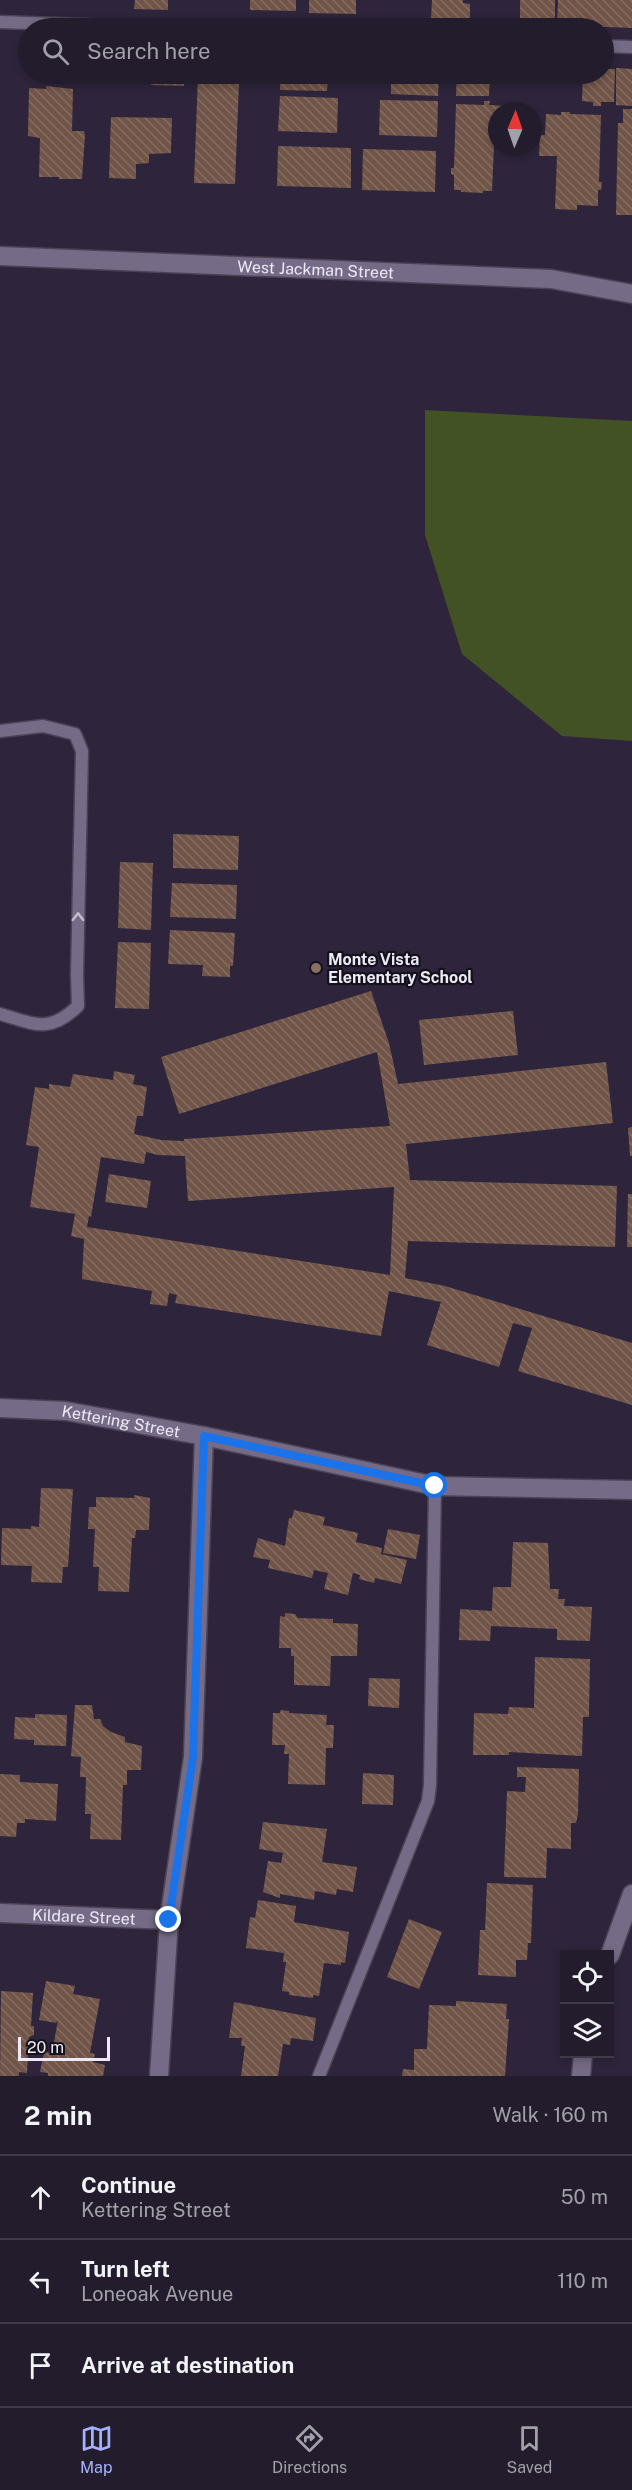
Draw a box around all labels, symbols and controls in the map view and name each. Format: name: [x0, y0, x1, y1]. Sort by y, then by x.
search box: [18, 18, 614, 84]
icon: search: [39, 35, 72, 68]
text: Search here: [87, 38, 211, 64]
north arrow: [488, 102, 542, 156]
street label: West Jackman Street: [237, 257, 394, 282]
one-way arrow: [72, 912, 85, 921]
place label: Monte Vista Elementary School: [328, 950, 473, 987]
marker: Monte Vista Elementary School: [309, 961, 323, 975]
street label: Kettering Street: [60, 1401, 182, 1442]
route start: [421, 1472, 447, 1498]
street label: Kildare Street: [32, 1905, 136, 1929]
route end: [155, 1906, 181, 1932]
map controls: [560, 1950, 614, 2058]
button: locate: [560, 1950, 614, 2004]
button: layers: [560, 2004, 614, 2058]
scale bar: [18, 2034, 110, 2062]
text: 20 m: [27, 2038, 64, 2057]
text: 2 min: [24, 2100, 92, 2131]
text: Walk · 160 m: [493, 2103, 608, 2127]
text: Continue: [81, 2172, 176, 2198]
icon: ahead: [24, 2181, 57, 2214]
text: 50 m: [561, 2185, 608, 2209]
text: Kettering Street: [81, 2198, 231, 2222]
text: Turn left: [81, 2256, 170, 2282]
icon: left: [24, 2265, 57, 2298]
text: 110 m: [557, 2269, 608, 2293]
text: Loneoak Avenue: [81, 2282, 233, 2306]
icon: arrive: [24, 2349, 57, 2382]
text: Arrive at destination: [81, 2352, 294, 2378]
tab: Map: [80, 2422, 113, 2477]
tab: Directions: [272, 2422, 347, 2477]
tab: Saved: [507, 2422, 552, 2477]

